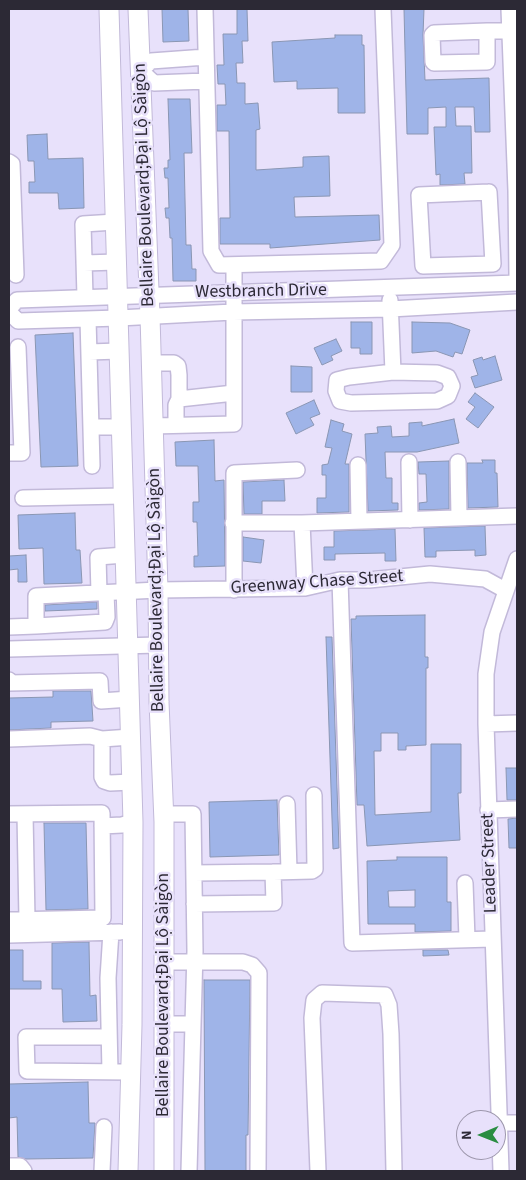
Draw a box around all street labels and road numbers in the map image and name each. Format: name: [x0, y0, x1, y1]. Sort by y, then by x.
street label: Bellaire Boulevard;Đại Lộ Sàigòn: [130, 63, 160, 307]
street label: Westbranch Drive: [195, 280, 327, 304]
street label: Bellaire Boulevard;Đại Lộ Sàigòn: [144, 468, 170, 712]
street label: Greenway Chase Street: [230, 566, 404, 600]
street label: Leader Street: [477, 813, 503, 913]
street label: Bellaire Boulevard;Đại Lộ Sàigòn: [153, 873, 175, 1117]

